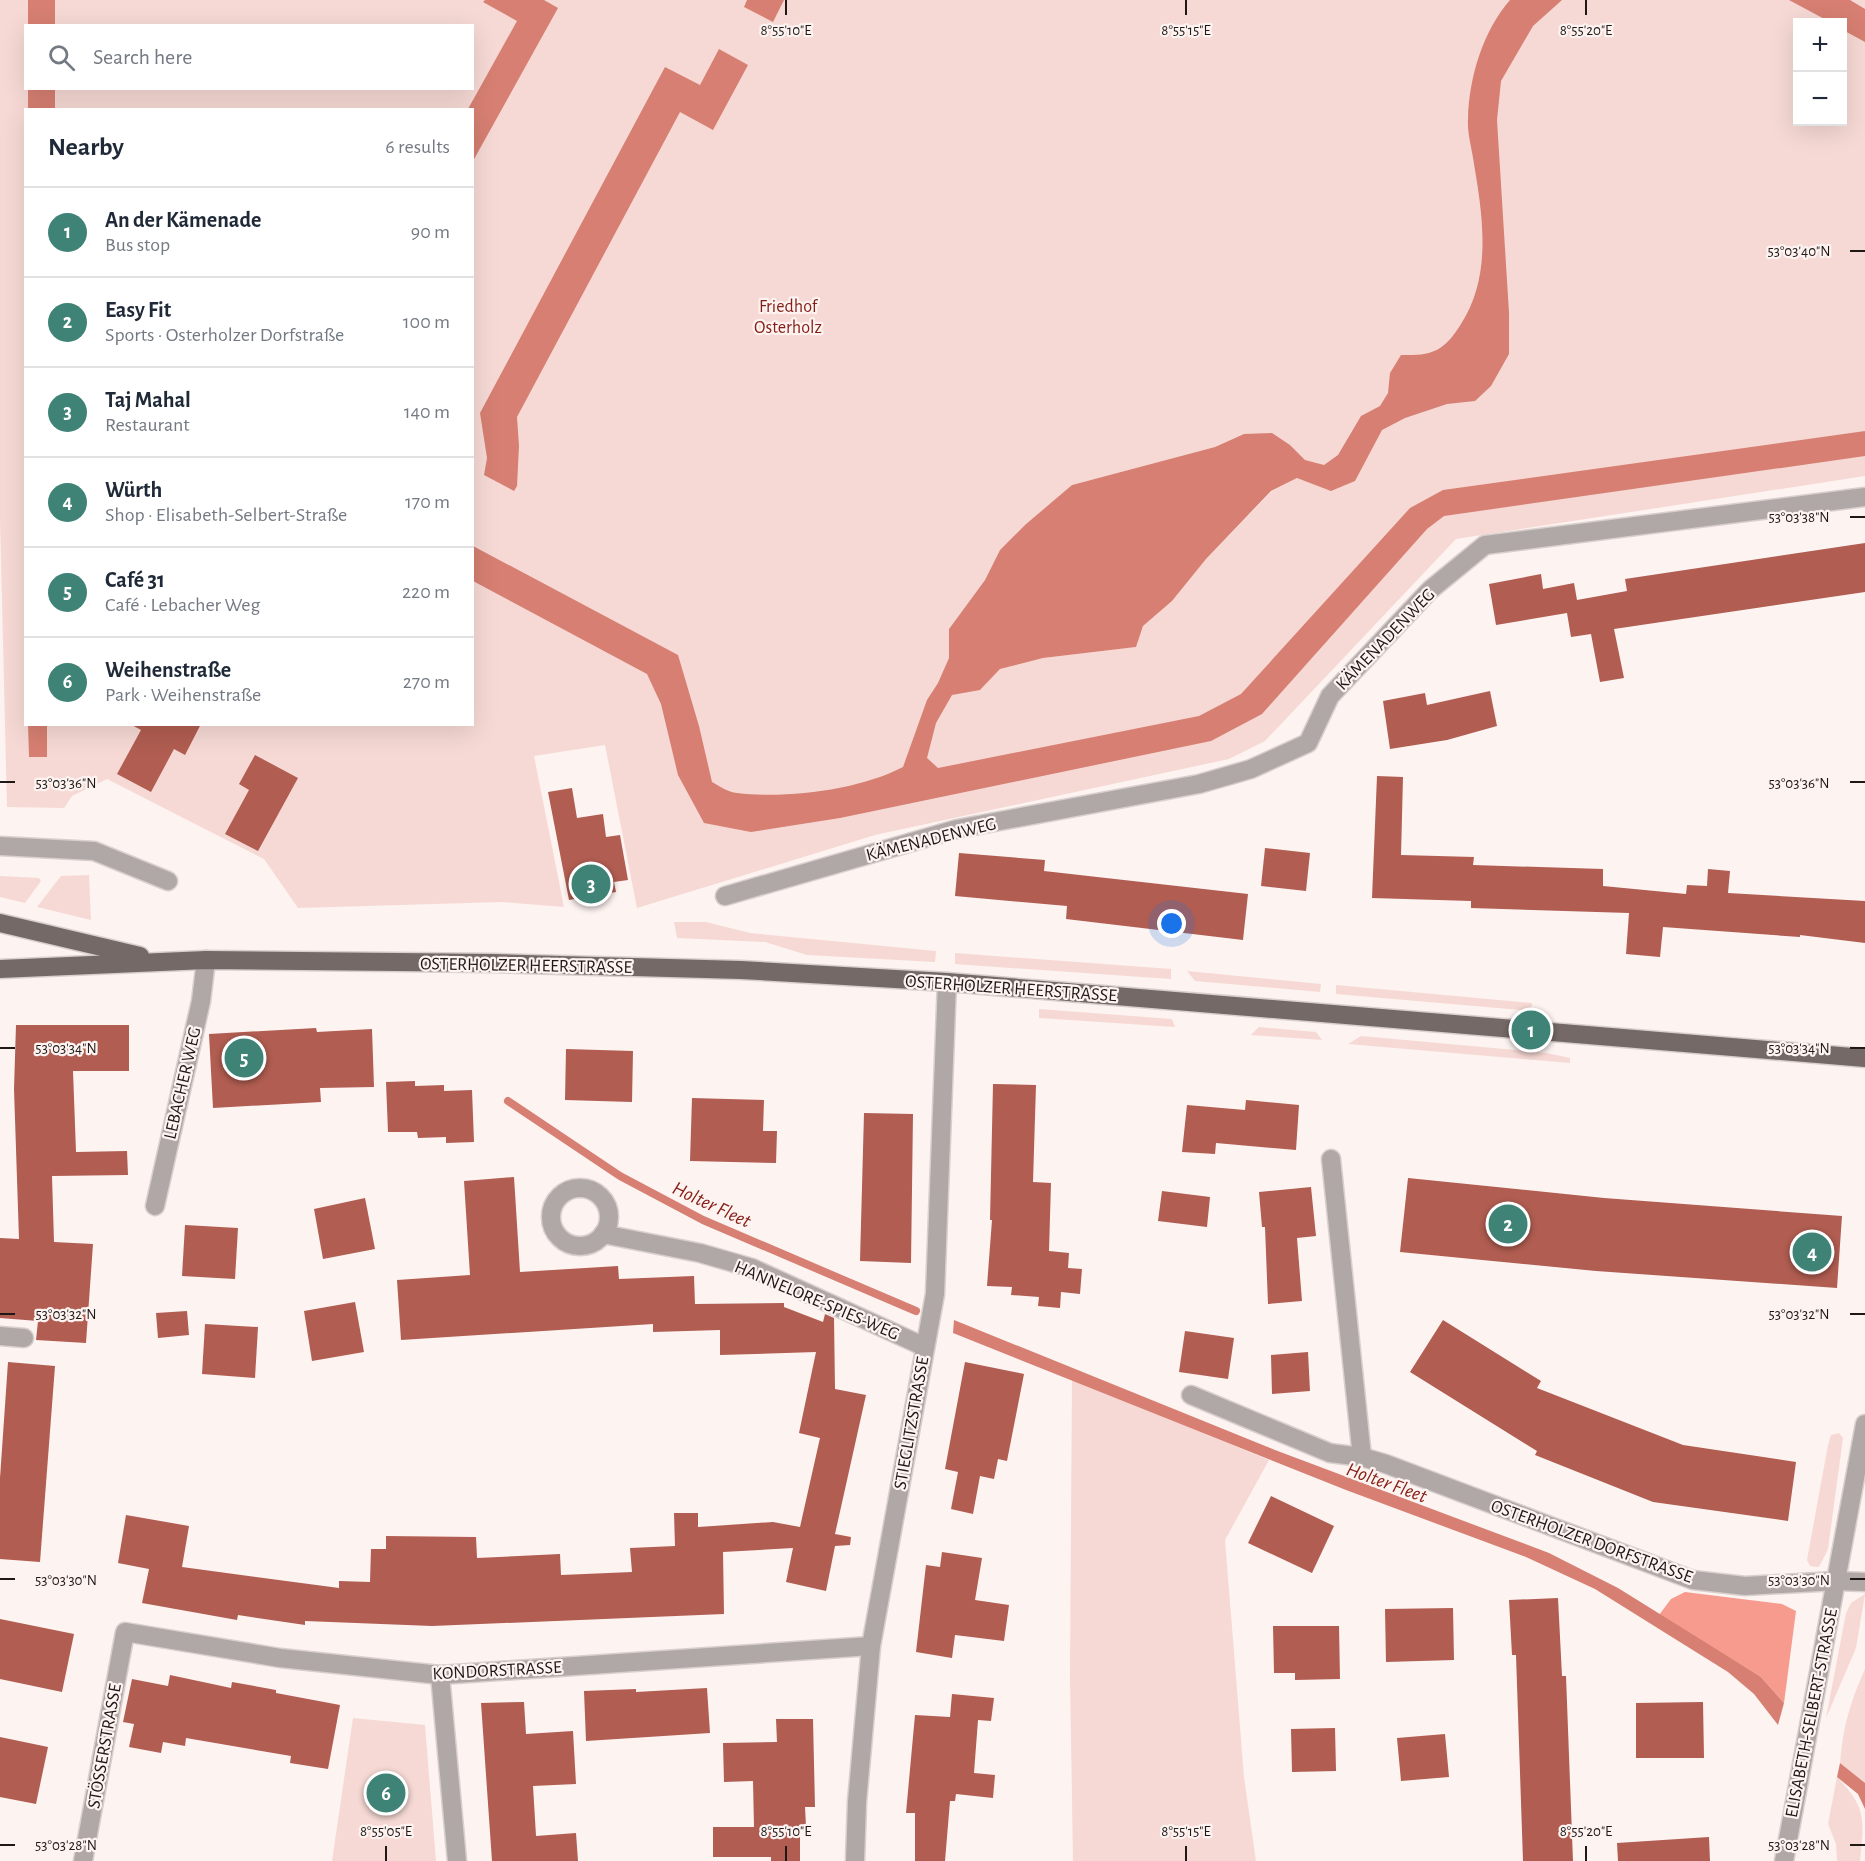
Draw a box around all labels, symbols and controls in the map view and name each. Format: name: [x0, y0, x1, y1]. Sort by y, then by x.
map controls: [1793, 18, 1847, 126]
button: +: [1793, 18, 1847, 72]
text: 8°55'10"E: [760, 23, 812, 38]
text: 8°55'15"E: [1161, 23, 1211, 38]
text: 8°55'20"E: [1560, 23, 1612, 38]
search box: [24, 24, 474, 90]
icon: search: [45, 41, 78, 74]
text: Search here: [93, 46, 192, 68]
button: −: [1793, 72, 1847, 126]
text: Nearby: [48, 134, 124, 160]
text: 6 results: [385, 137, 450, 157]
text: An der Kämenade: [105, 209, 261, 231]
text: 1: [64, 222, 71, 242]
text: 90 m: [411, 222, 450, 242]
text: Bus stop: [105, 235, 170, 255]
text: 53°03'40"N: [1767, 244, 1831, 259]
park label: Friedhof Osterholz: [754, 298, 822, 337]
text: Easy Fit: [105, 299, 171, 321]
text: 2: [63, 312, 72, 332]
text: 100 m: [403, 312, 450, 332]
text: Sports · Osterholzer Dorfstraße: [105, 325, 344, 345]
text: Taj Mahal: [105, 389, 191, 411]
text: 3: [63, 402, 72, 422]
text: 140 m: [404, 402, 450, 422]
text: Restaurant: [105, 415, 190, 435]
text: Würth: [105, 479, 162, 501]
text: 4: [62, 492, 73, 512]
text: 170 m: [405, 492, 450, 512]
text: Shop · Elisabeth-Selbert-Straße: [105, 505, 347, 525]
text: 53°03'38"N: [1768, 510, 1830, 525]
text: Café 31: [105, 569, 165, 591]
text: 5: [63, 582, 72, 602]
text: 220 m: [402, 582, 450, 602]
street label: KÄMENADENWEG: [1331, 584, 1439, 694]
text: Café · Lebacher Weg: [105, 595, 260, 615]
text: Weihenstraße: [105, 659, 231, 681]
text: 6: [63, 672, 72, 692]
text: 270 m: [403, 672, 450, 692]
text: Park · Weihenstraße: [105, 685, 261, 705]
text: 53°03'36"N: [35, 776, 97, 791]
text: 53°03'36"N: [1768, 776, 1830, 791]
street label: KÄMENADENWEG: [864, 813, 998, 865]
pin: 3: [572, 862, 610, 906]
your location: [1157, 909, 1186, 938]
street label: OSTERHOLZER HEERSTRASSE: [420, 955, 632, 977]
street label: OSTERHOLZER HEERSTRASSE: [905, 973, 1118, 1005]
pin: 1: [1512, 1008, 1550, 1052]
street label: LEBACHER WEG: [161, 1025, 205, 1141]
pin: 5: [224, 1036, 264, 1080]
text: 53°03'34"N: [35, 1041, 97, 1056]
text: 53°03'34"N: [1768, 1041, 1830, 1056]
water label: Holter Fleet: [669, 1178, 754, 1232]
pin: 2: [1488, 1202, 1528, 1246]
pin: 4: [1792, 1230, 1832, 1274]
street label: HANNELORE-SPIES-WEG: [732, 1258, 902, 1344]
text: 53°03'32"N: [36, 1307, 96, 1322]
text: 53°03'32"N: [1769, 1307, 1829, 1322]
street label: STIEGLITZSTRASSE: [891, 1355, 933, 1491]
water label: Holter Fleet: [1344, 1459, 1430, 1507]
street label: OSTERHOLZER DORFSTRASSE: [1488, 1497, 1695, 1587]
text: 53°03'30"N: [35, 1573, 97, 1588]
text: 53°03'30"N: [1768, 1573, 1830, 1588]
street label: ELISABETH-SELBERT-STRASSE: [1783, 1607, 1841, 1819]
street label: KONDORSTRASSE: [432, 1659, 562, 1683]
street label: STÖSSERSTRASSE: [83, 1682, 125, 1810]
pin: 6: [366, 1770, 406, 1816]
text: 8°55'05"E: [360, 1824, 412, 1839]
text: 8°55'10"E: [760, 1824, 812, 1839]
text: 8°55'15"E: [1161, 1824, 1211, 1839]
text: 8°55'20"E: [1560, 1824, 1612, 1839]
text: 53°03'28"N: [35, 1838, 97, 1853]
text: 53°03'28"N: [1768, 1838, 1830, 1853]

